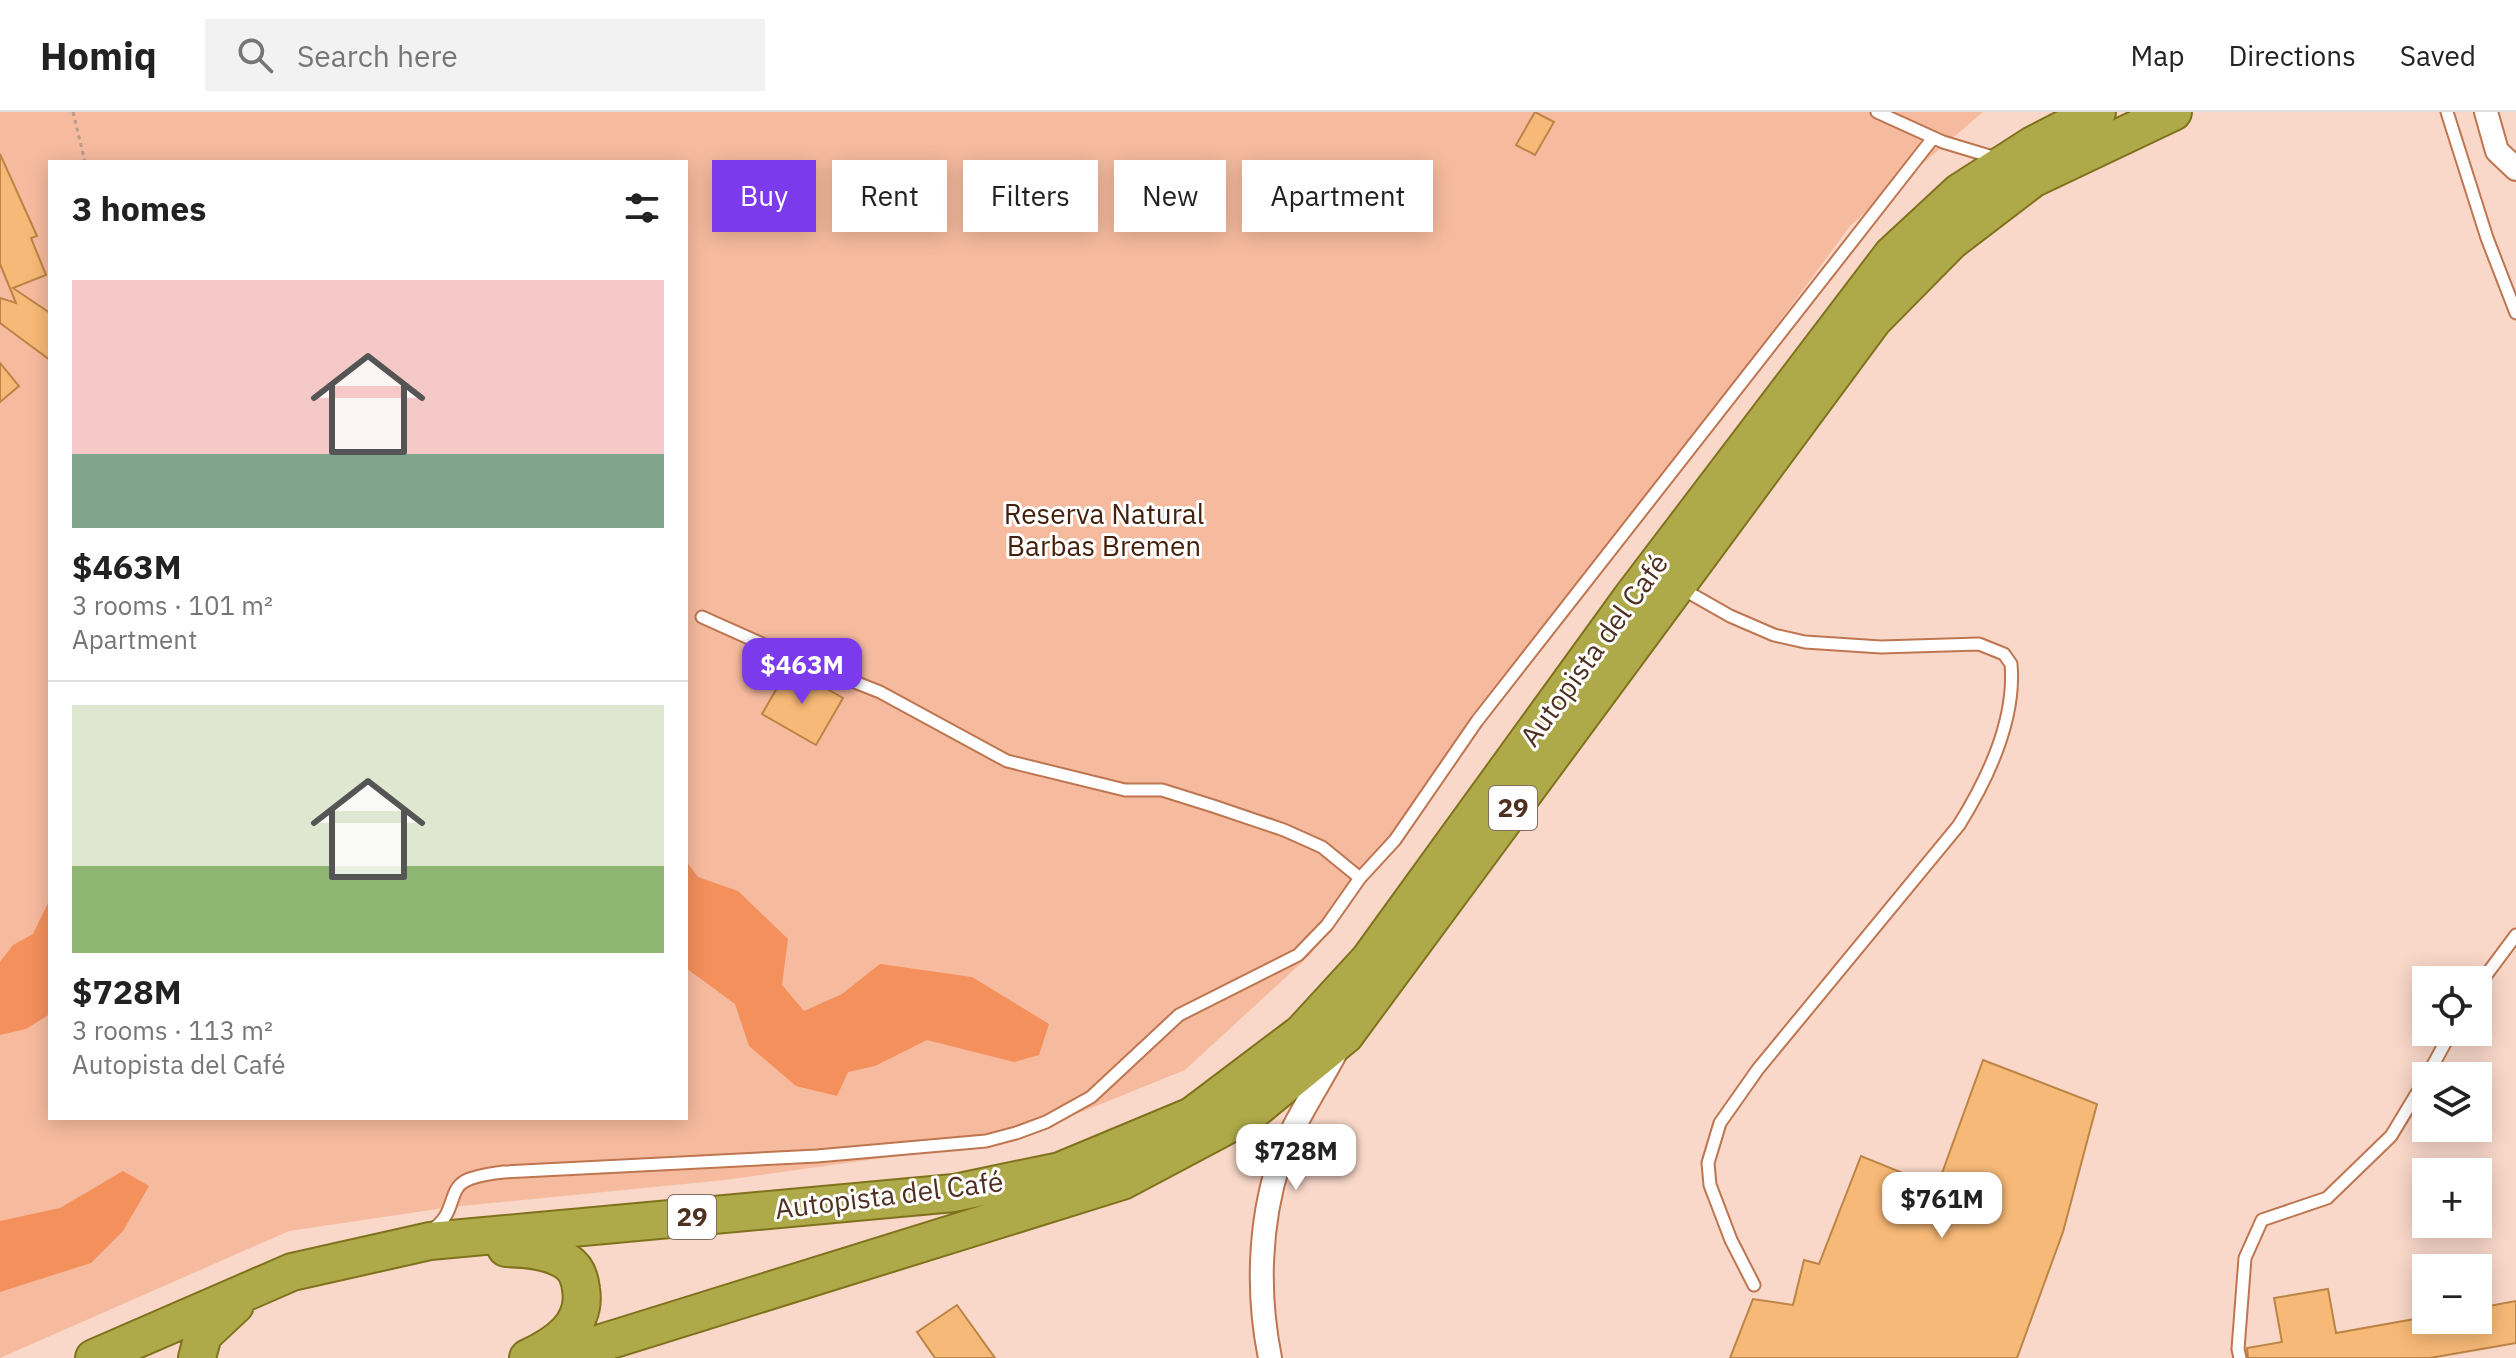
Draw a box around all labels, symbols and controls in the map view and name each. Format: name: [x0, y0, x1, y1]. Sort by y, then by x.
search box: [205, 19, 765, 91]
text: Homiq: [40, 31, 157, 80]
icon: search: [233, 33, 277, 77]
text: Search here: [297, 36, 458, 75]
text: Map: [2130, 37, 2184, 74]
text: Directions: [2228, 37, 2356, 74]
text: Saved: [2400, 37, 2476, 74]
chip: Buy: [712, 160, 816, 232]
chip: Rent: [832, 160, 947, 232]
chip: Filters: [963, 160, 1098, 232]
chip: New: [1114, 160, 1226, 232]
chip: Apartment: [1242, 160, 1433, 232]
text: 3 homes: [72, 186, 207, 230]
icon: filters: [620, 186, 664, 230]
icon: home: [296, 332, 440, 476]
park label: Reserva Natural Barbas Bremen: [1004, 495, 1204, 564]
text: $463M: [72, 544, 181, 588]
street label: Autopista del Café: [1511, 546, 1676, 754]
text: 3 rooms · 101 m²: [72, 588, 273, 622]
text: Apartment: [72, 622, 197, 656]
pin: $463M: [746, 638, 858, 706]
text: $463M: [760, 647, 844, 681]
icon: home: [296, 757, 440, 901]
road number: 29: [1489, 786, 1537, 830]
map controls: [2412, 966, 2492, 1334]
button: locate: [2412, 966, 2492, 1046]
text: $728M: [72, 969, 181, 1013]
text: 3 rooms · 113 m²: [72, 1013, 273, 1047]
text: Autopista del Café: [72, 1047, 285, 1081]
button: layers: [2412, 1062, 2492, 1142]
pin: $728M: [1240, 1124, 1352, 1192]
text: $728M: [1254, 1133, 1338, 1167]
button: +: [2412, 1158, 2492, 1238]
street label: Autopista del Café: [773, 1162, 1005, 1227]
pin: $761M: [1886, 1172, 1998, 1240]
text: $761M: [1900, 1181, 1984, 1215]
road number: 29: [668, 1195, 716, 1239]
button: −: [2412, 1254, 2492, 1334]

